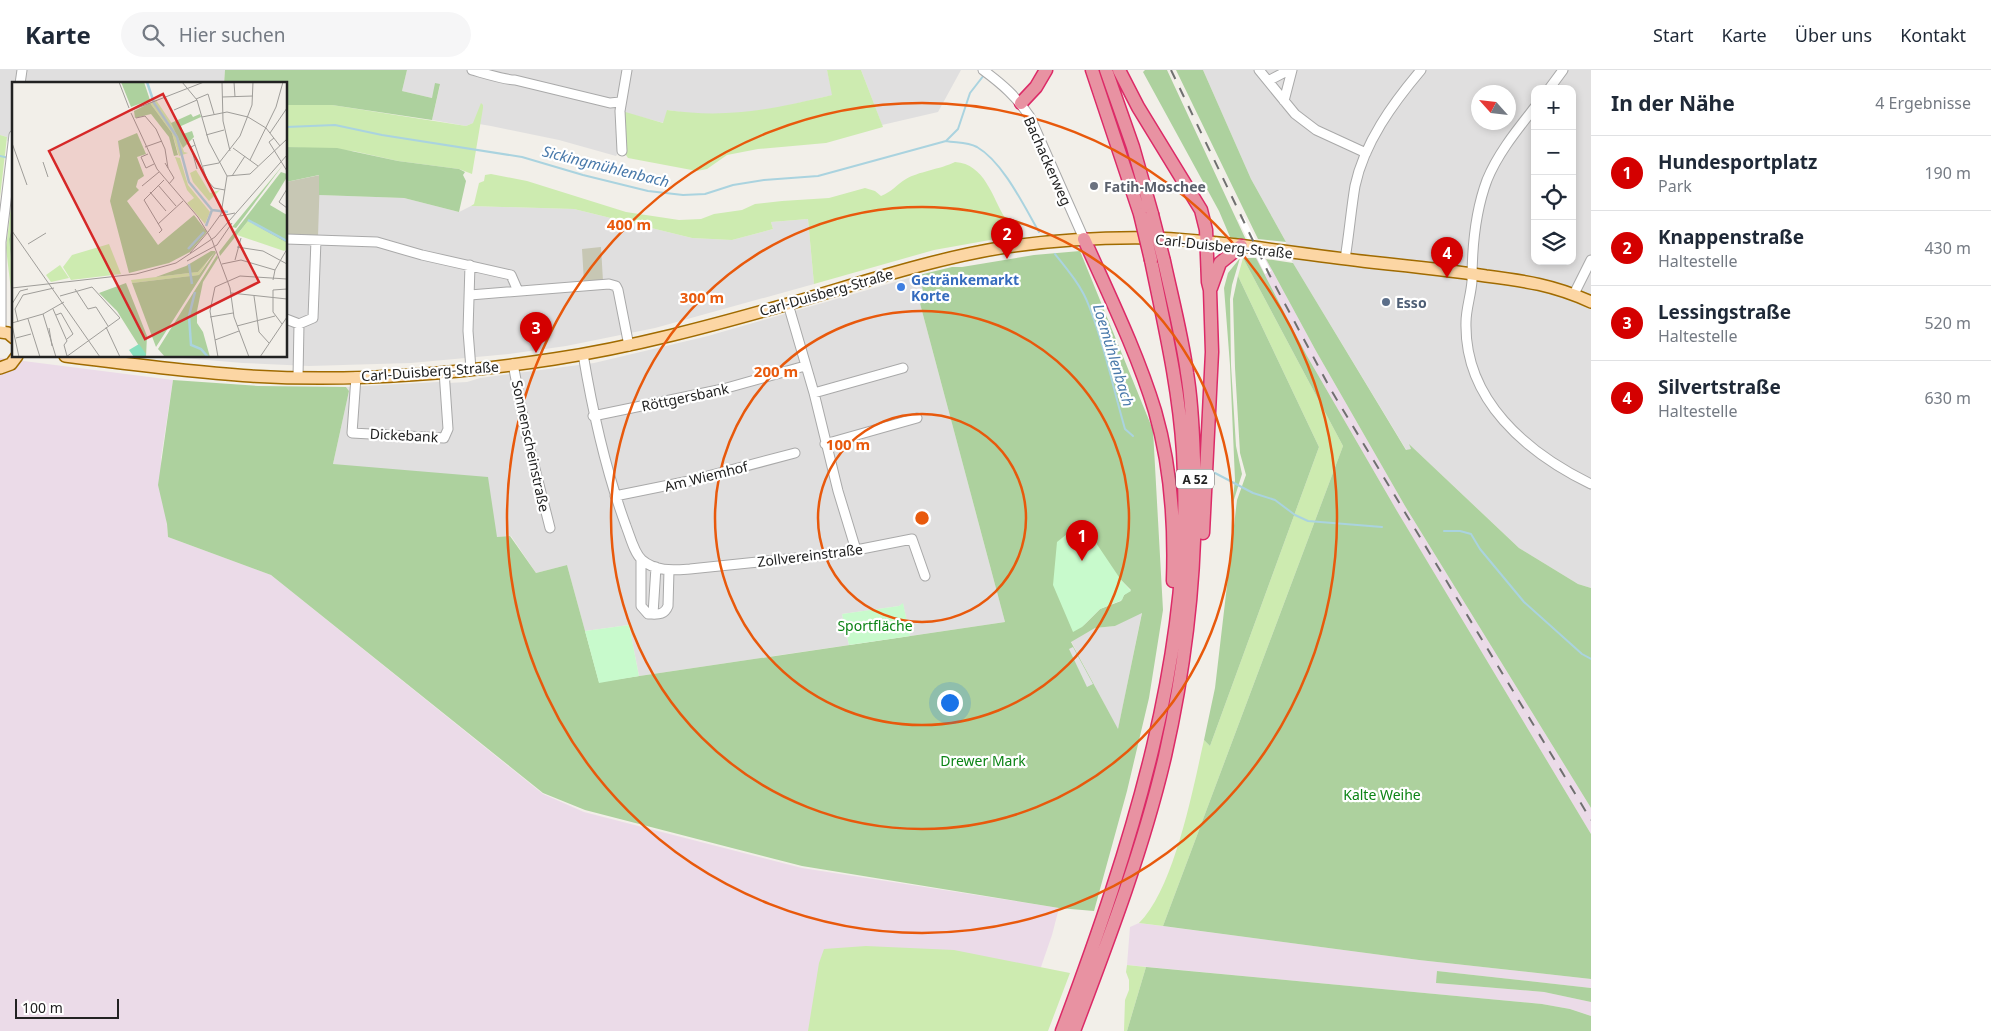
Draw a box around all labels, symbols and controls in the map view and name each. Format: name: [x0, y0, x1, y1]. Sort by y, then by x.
search box: [121, 12, 471, 57]
text: Karte: [25, 18, 91, 51]
icon: search: [139, 21, 167, 49]
text: Hier suchen: [179, 22, 285, 48]
text: Start: [1653, 23, 1693, 47]
text: Karte: [1721, 23, 1767, 47]
text: Über uns: [1795, 23, 1872, 47]
text: Kontakt: [1900, 23, 1966, 47]
inset map: [12, 82, 288, 358]
north arrow: [1471, 85, 1516, 130]
map controls: [1531, 85, 1576, 265]
button: +: [1531, 85, 1576, 130]
text: In der Nähe: [1611, 89, 1735, 117]
text: 4 Ergebnisse: [1875, 92, 1971, 114]
street label: Bachackerweg: [1020, 113, 1076, 209]
button: −: [1531, 130, 1576, 175]
water label: Sickingmühlenbach: [540, 141, 672, 191]
text: Hundesportplatz: [1658, 149, 1817, 175]
text: 1: [1622, 162, 1632, 184]
text: 190 m: [1924, 162, 1971, 184]
button: locate: [1531, 175, 1576, 220]
text: Park: [1658, 175, 1692, 197]
place label: Fatih-Moschee: [1104, 177, 1206, 196]
marker: Fatih-Moschee: [1088, 180, 1100, 192]
text: 400 m: [607, 214, 651, 234]
pin: 2: [991, 218, 1023, 259]
button: layers: [1531, 220, 1576, 265]
text: Knappenstraße: [1658, 224, 1804, 250]
street label: Carl-Duisberg-Straße: [1154, 229, 1294, 263]
pin: 4: [1431, 237, 1463, 278]
text: 2: [1622, 237, 1632, 259]
text: 430 m: [1924, 237, 1971, 259]
text: Haltestelle: [1658, 250, 1738, 272]
street label: Carl-Duisberg-Straße: [757, 264, 895, 320]
place label: Getränkemarkt Korte: [911, 270, 1019, 305]
marker: Getränkemarkt Korte: [895, 281, 907, 293]
text: 300 m: [680, 287, 724, 307]
place label: Esso: [1396, 293, 1427, 312]
marker: Esso: [1380, 296, 1392, 308]
text: Lessingstraße: [1658, 299, 1791, 325]
water label: Loemühlenbach: [1089, 301, 1139, 409]
pin: 3: [520, 312, 552, 353]
text: 3: [1622, 312, 1632, 334]
text: 520 m: [1924, 312, 1971, 334]
text: Haltestelle: [1658, 325, 1738, 347]
street label: Carl-Duisberg-Straße: [361, 357, 500, 385]
text: 200 m: [754, 361, 798, 381]
text: Silvertstraße: [1658, 374, 1781, 400]
street label: Sonnenscheinstraße: [508, 378, 554, 514]
street label: Röttgersbank: [640, 378, 731, 416]
text: 4: [1622, 387, 1632, 409]
text: 630 m: [1924, 387, 1971, 409]
text: Haltestelle: [1658, 400, 1738, 422]
street label: Dickebank: [369, 424, 439, 446]
text: 100 m: [826, 434, 870, 454]
street label: Am Wiemhof: [662, 456, 751, 496]
road number: A 52: [1176, 469, 1214, 488]
centre of rings: [913, 509, 931, 527]
pin: 1: [1066, 520, 1098, 561]
street label: Zollvereinstraße: [756, 539, 864, 571]
park label: Sportfläche: [837, 616, 913, 635]
your location: [937, 690, 963, 716]
park label: Drewer Mark: [940, 751, 1026, 770]
park label: Kalte Weihe: [1343, 785, 1421, 804]
scale bar: [15, 996, 119, 1019]
text: 100 m: [22, 998, 63, 1017]

